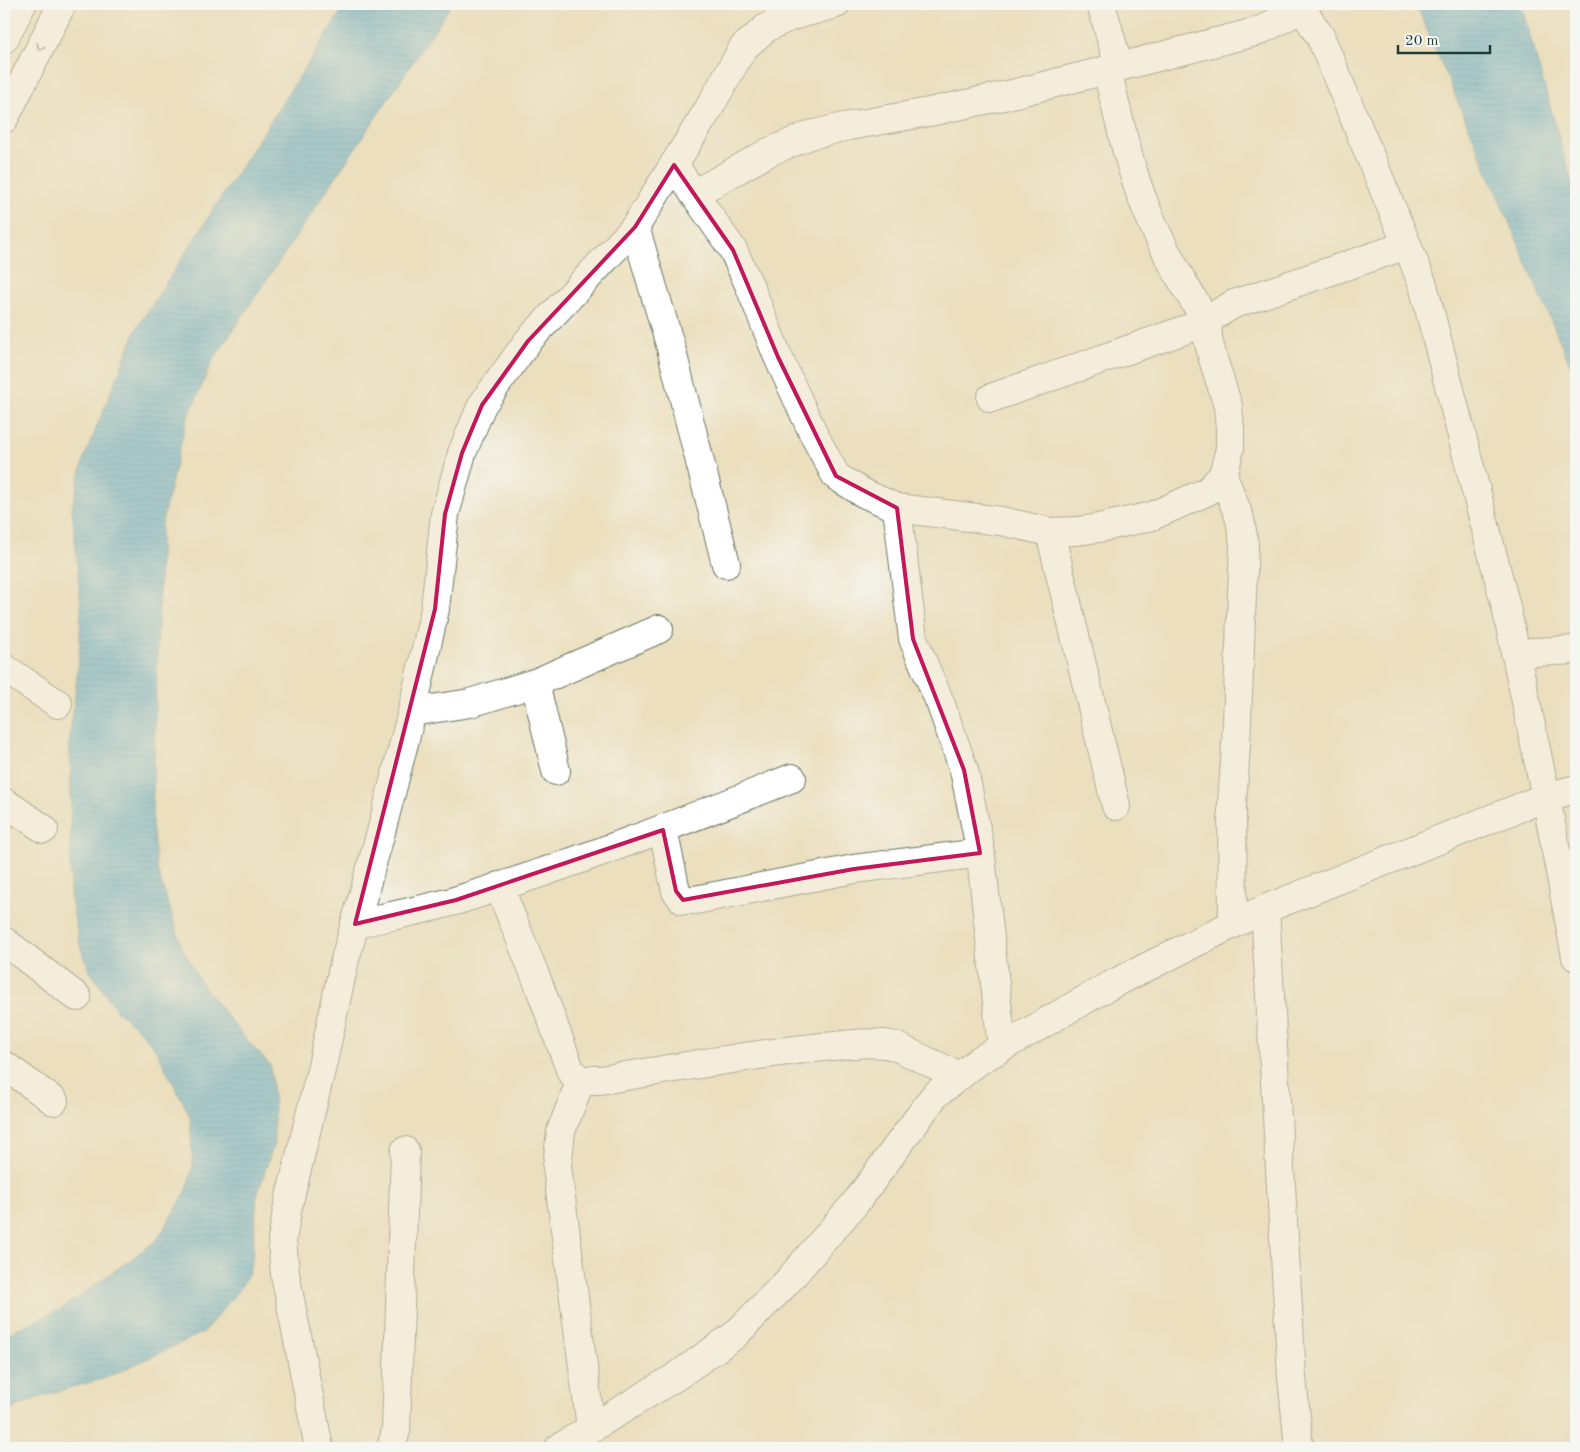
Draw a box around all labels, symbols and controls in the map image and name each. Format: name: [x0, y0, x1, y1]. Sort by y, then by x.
scale bar: [1398, 22, 1490, 54]
text: 20 m: [1405, 34, 1439, 49]
one-way arrow: [36, 42, 46, 51]

